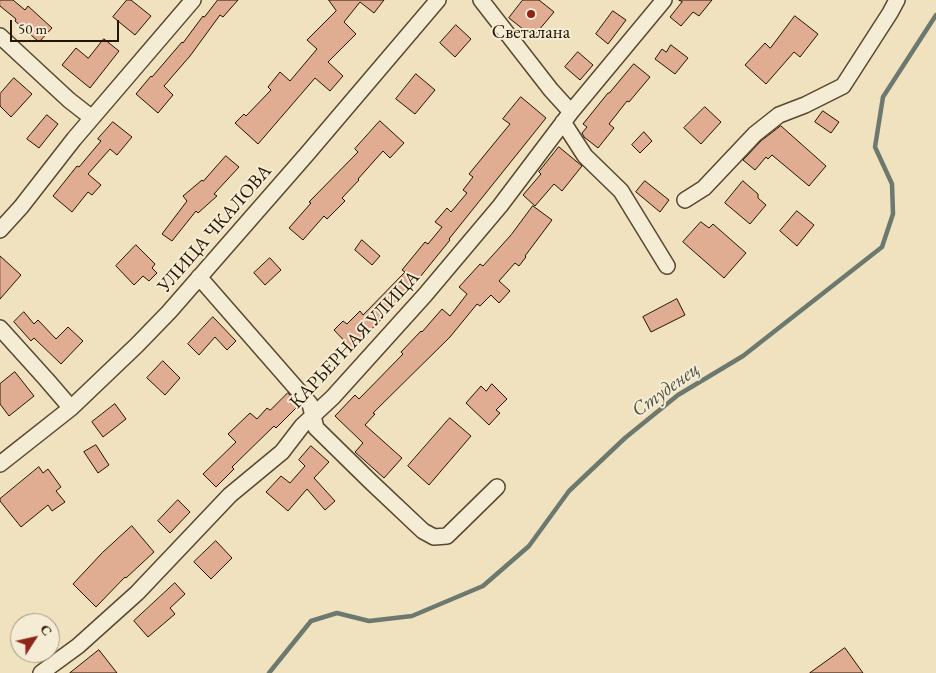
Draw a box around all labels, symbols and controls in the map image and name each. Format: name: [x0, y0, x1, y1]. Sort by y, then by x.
marker: Светалана: [525, 8, 537, 20]
scale bar: [12, 10, 121, 42]
text: 50 m: [18, 19, 47, 38]
place label: Светалана: [492, 22, 570, 44]
street label: УЛИЦА ЧКАЛОВА: [153, 160, 277, 298]
street label: КАРЬЕРНАЯ УЛИЦА: [285, 266, 425, 414]
water label: Студенец: [627, 357, 705, 423]
north arrow: [10, 613, 60, 663]
text: С: [36, 621, 57, 639]

